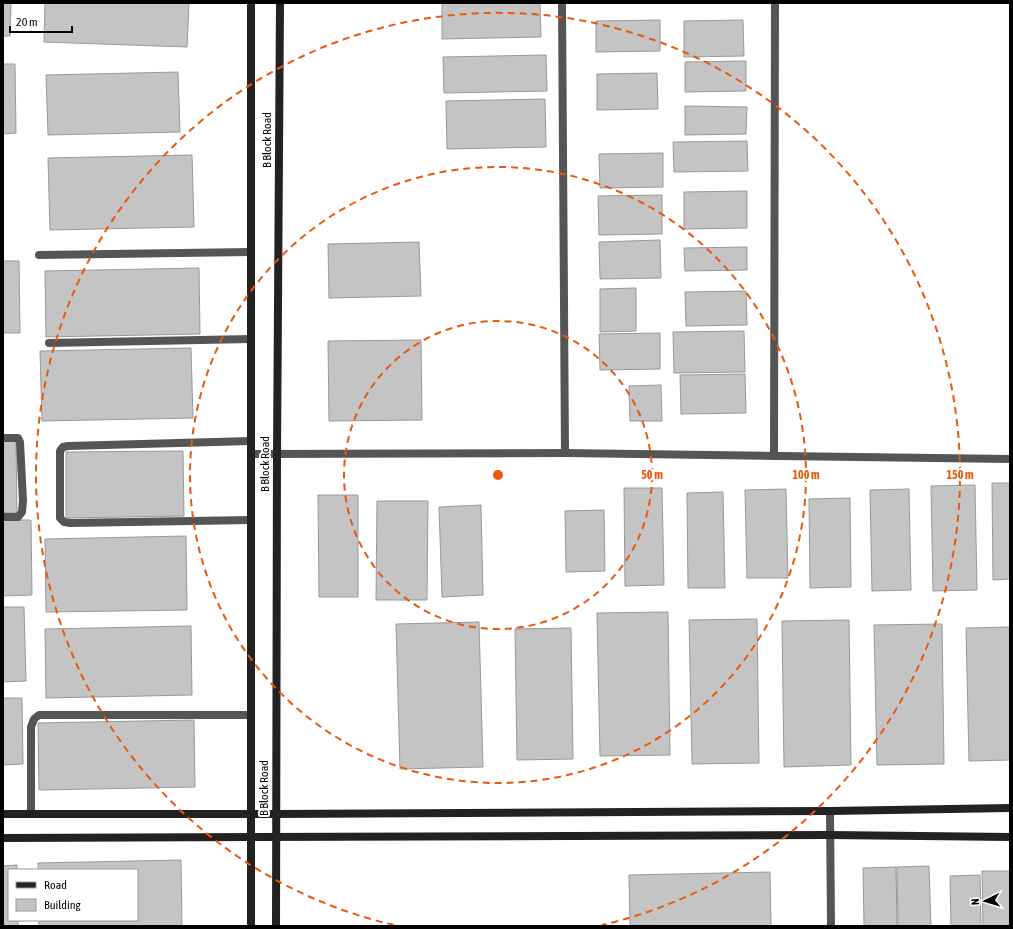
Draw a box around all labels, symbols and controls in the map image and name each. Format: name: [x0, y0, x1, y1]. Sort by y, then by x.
scale bar: [10, 8, 72, 34]
text: 20 m: [16, 15, 38, 29]
street label: B Block Road: [260, 112, 274, 168]
street label: B Block Road: [258, 436, 272, 492]
centre of rings: [491, 468, 505, 482]
text: 50 m: [641, 468, 663, 482]
text: 100 m: [792, 468, 820, 482]
text: 150 m: [946, 468, 974, 482]
street label: B Block Road: [257, 760, 271, 816]
legend: [8, 869, 138, 921]
text: Road: [44, 878, 67, 892]
north arrow: [965, 881, 1005, 921]
text: Building: [44, 898, 82, 912]
text: N: [969, 898, 981, 906]

